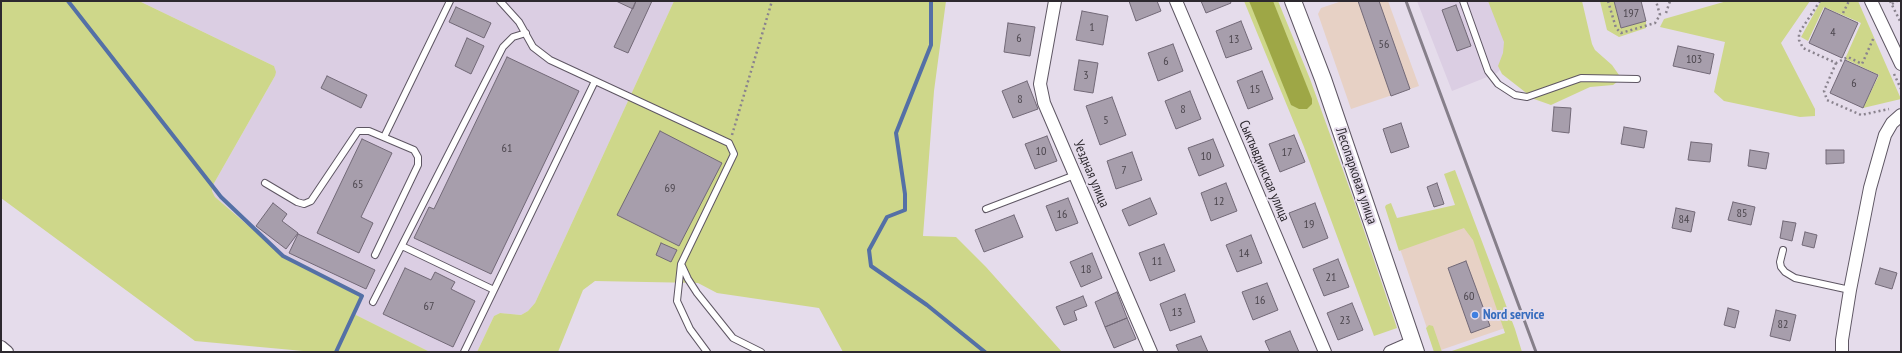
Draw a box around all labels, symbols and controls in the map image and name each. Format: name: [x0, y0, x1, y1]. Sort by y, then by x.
house number: 197: [1623, 7, 1639, 21]
house number: 1: [1089, 21, 1095, 35]
house number: 4: [1830, 26, 1836, 40]
house number: 6: [1016, 32, 1022, 46]
house number: 13: [1229, 33, 1239, 47]
house number: 56: [1379, 38, 1389, 52]
house number: 103: [1686, 53, 1702, 67]
house number: 6: [1163, 55, 1169, 69]
house number: 3: [1083, 69, 1089, 83]
house number: 6: [1851, 77, 1857, 91]
house number: 15: [1250, 83, 1260, 97]
house number: 8: [1017, 93, 1023, 107]
house number: 8: [1180, 103, 1186, 117]
house number: 5: [1103, 114, 1109, 128]
street label: Сыктывдинская улица: [1235, 118, 1293, 224]
street label: Лесопарковая улица: [1332, 126, 1380, 226]
street label: Уездная улица: [1069, 138, 1113, 210]
house number: 61: [502, 142, 512, 156]
house number: 10: [1036, 145, 1046, 159]
house number: 17: [1282, 146, 1292, 160]
house number: 10: [1201, 150, 1211, 164]
house number: 7: [1121, 164, 1127, 178]
house number: 65: [353, 178, 363, 192]
house number: 69: [665, 182, 675, 196]
house number: 12: [1214, 195, 1224, 209]
house number: 85: [1737, 207, 1747, 221]
house number: 16: [1057, 208, 1067, 222]
house number: 84: [1679, 213, 1689, 227]
house number: 19: [1304, 218, 1314, 232]
house number: 14: [1239, 247, 1249, 261]
house number: 11: [1152, 255, 1162, 269]
house number: 18: [1081, 263, 1091, 277]
house number: 21: [1326, 271, 1336, 285]
house number: 60: [1464, 290, 1474, 304]
house number: 16: [1255, 294, 1265, 308]
house number: 67: [424, 300, 434, 314]
house number: 13: [1172, 306, 1182, 320]
place label: Nord service: [1483, 307, 1544, 323]
marker: Nord service: [1470, 310, 1480, 320]
house number: 23: [1340, 314, 1350, 328]
house number: 82: [1778, 318, 1788, 332]

